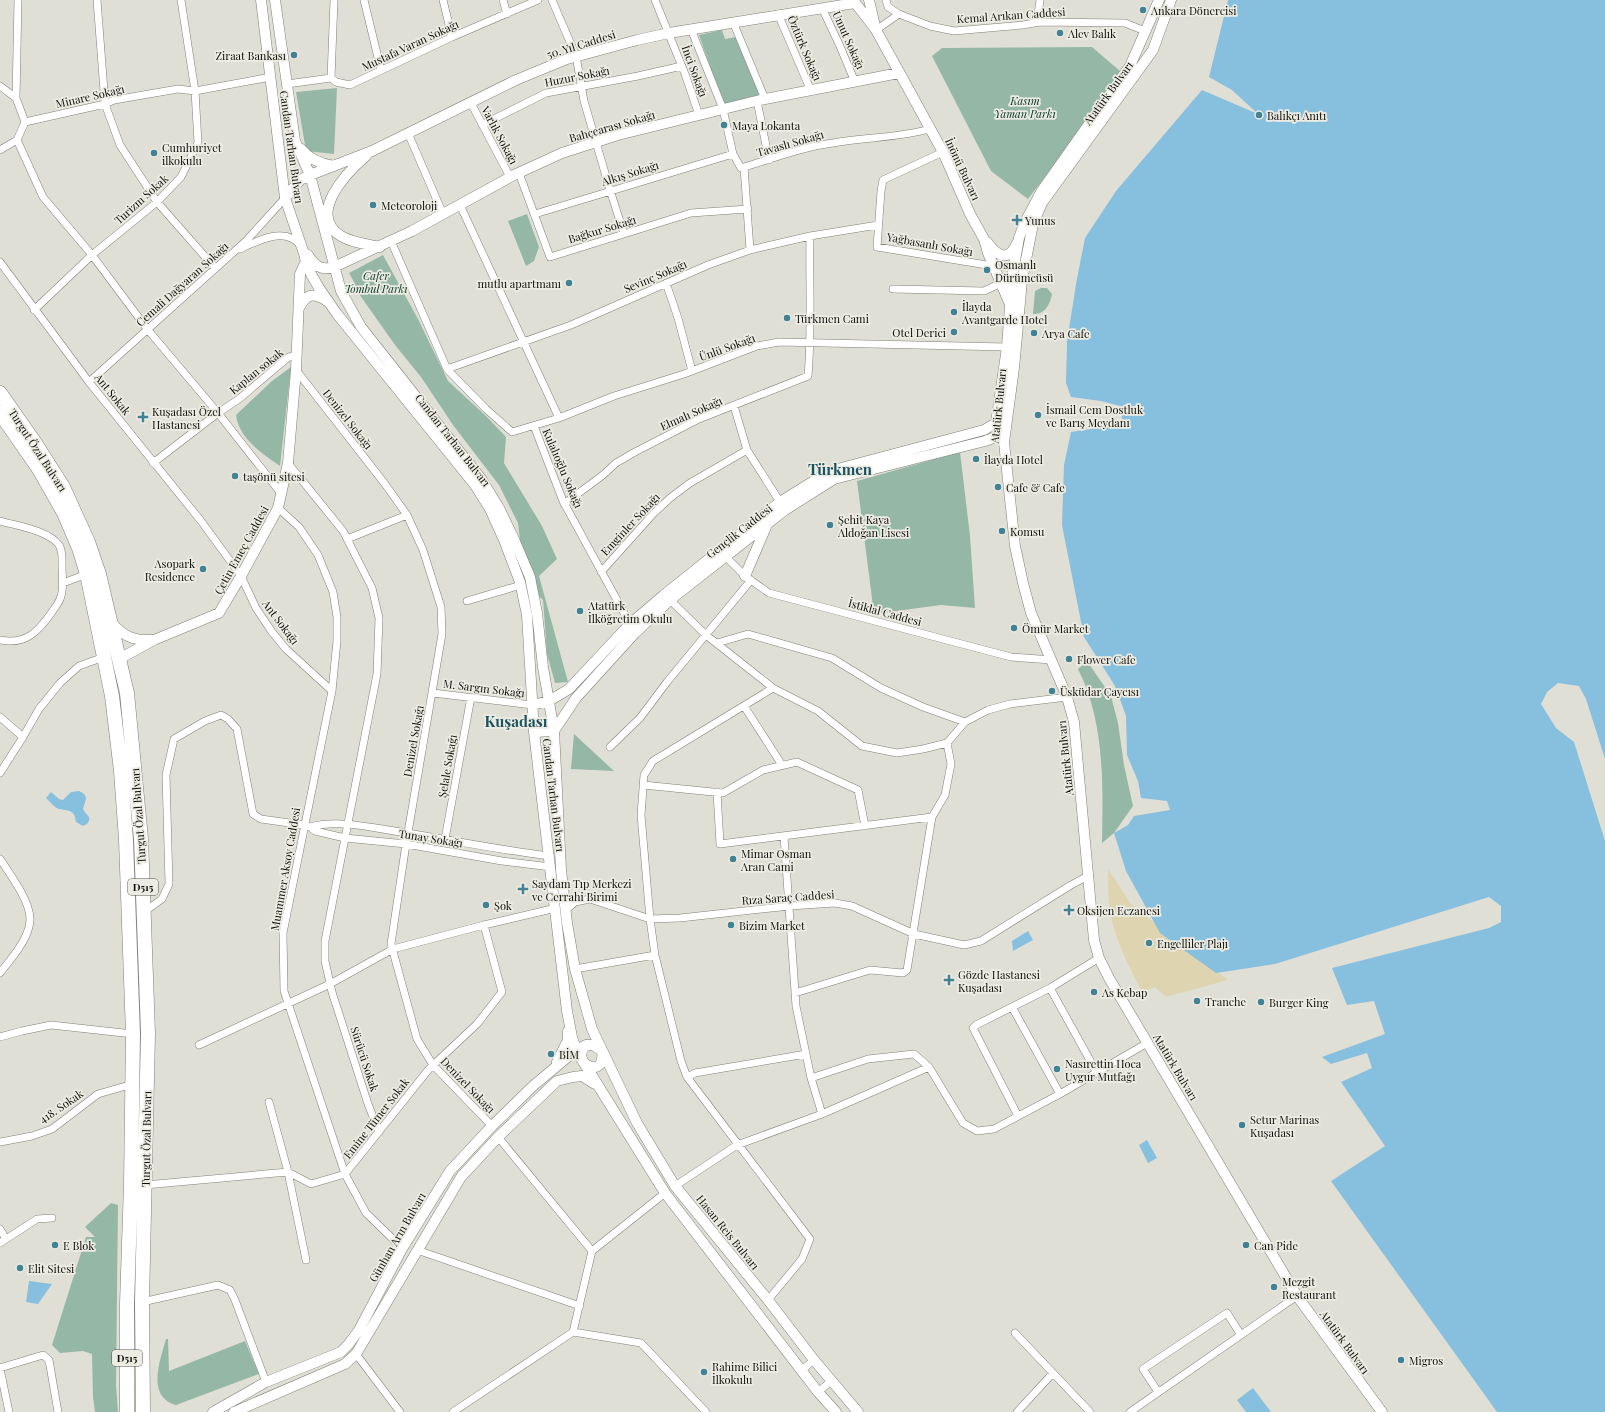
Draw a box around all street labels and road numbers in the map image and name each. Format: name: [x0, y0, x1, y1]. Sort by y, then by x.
street label: Kemal Arıkan Caddesi: [956, 4, 1066, 26]
street label: Umut Sokağı: [829, 9, 869, 71]
street label: Öztürk Sokağı: [785, 13, 825, 83]
street label: Mustafa Varan Sokağı: [359, 16, 461, 74]
street label: 50. Yıl Caddesi: [545, 26, 617, 62]
street label: İnci Sokağı: [679, 43, 711, 99]
street label: Atatürk Bulvarı: [1079, 58, 1136, 129]
street label: Huzur Sokağı: [543, 62, 611, 90]
street label: Minare Sokağı: [54, 81, 126, 111]
street label: Candan Tarhan Bulvarı: [277, 90, 307, 204]
street label: Varlık Sokağı: [478, 102, 522, 167]
street label: Bahçearası Sokağı: [567, 107, 657, 145]
street label: Tavaslı Sokağı: [755, 126, 825, 160]
street label: İnönü Bulvarı: [942, 135, 984, 203]
street label: Alkış Sokağı: [598, 157, 661, 189]
street label: Turizm Sokak: [111, 171, 171, 227]
street label: Bağkur Sokağı: [566, 212, 638, 246]
street label: Yağbasanlı Sokağı: [885, 229, 974, 259]
street label: Cemali Dağyaran Sokağı: [133, 238, 231, 330]
street label: Sevinç Sokağı: [621, 256, 689, 296]
street label: Ünlü Sokağı: [697, 330, 757, 364]
street label: Kaplan sokak: [226, 345, 286, 397]
street label: Atatürk Bulvarı: [987, 368, 1009, 445]
street label: Ant Sokak: [91, 369, 134, 418]
street label: Denizel Sokağı: [320, 386, 376, 452]
street label: Candan Tarhan Bulvarı: [412, 391, 494, 489]
street label: Elmalı Sokağı: [658, 393, 724, 433]
street label: Turgut Özal Bulvarı: [6, 406, 70, 494]
street label: Kulalıoğlu Sokağı: [539, 426, 587, 510]
street label: Emginler Sokağı: [597, 490, 663, 558]
street label: Gençlik Caddesi: [703, 501, 775, 561]
street label: Çetin Emeç Caddesi: [210, 503, 272, 597]
street label: İstiklal Caddesi: [847, 595, 923, 629]
street label: Ant Sokağı: [259, 596, 303, 647]
street label: M. Sargın Sokağı: [442, 676, 526, 700]
street label: Denizel Sokağı: [399, 704, 427, 778]
street label: Atatürk Bulvarı: [1054, 720, 1076, 797]
street label: Şelale Sokağı: [434, 733, 460, 799]
street label: Candan Tarhan Bulvarı: [540, 738, 568, 852]
street label: Turgut Özal Bulvarı: [127, 768, 149, 864]
street label: Muammer Aksoy Caddesi: [267, 806, 303, 932]
street label: Tunay Sokağı: [398, 826, 464, 850]
road number: D515: [128, 879, 158, 895]
street label: Rıza Saraç Caddesi: [741, 886, 835, 908]
street label: Sürücü Sokak: [347, 1025, 383, 1093]
street label: Atatürk Bulvarı: [1150, 1030, 1202, 1103]
street label: Denizel Sokağı: [437, 1054, 499, 1116]
street label: Emine Tümer Sokak: [340, 1074, 412, 1162]
street label: 418. Sokak: [36, 1086, 86, 1126]
street label: Turgut Özal Bulvarı: [138, 1091, 154, 1187]
street label: Günhan Arın Bulvarı: [365, 1189, 429, 1285]
street label: Hasan Reis Bulvarı: [693, 1191, 763, 1273]
street label: Atatürk Bulvarı: [1316, 1306, 1373, 1377]
road number: D515: [112, 1350, 142, 1366]

